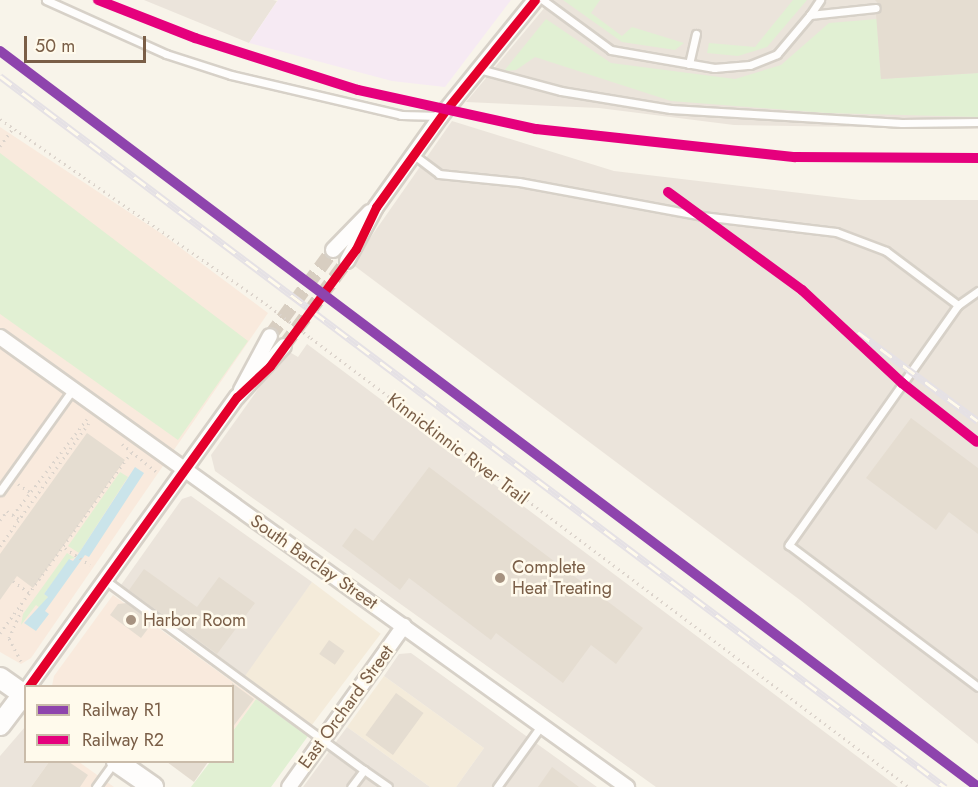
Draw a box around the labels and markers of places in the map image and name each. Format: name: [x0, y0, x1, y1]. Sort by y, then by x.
place label: Complete Heat Treating: [512, 557, 612, 600]
marker: Complete Heat Treating: [493, 571, 507, 585]
place label: Harbor Room: [143, 609, 246, 631]
marker: Harbor Room: [124, 613, 138, 627]

